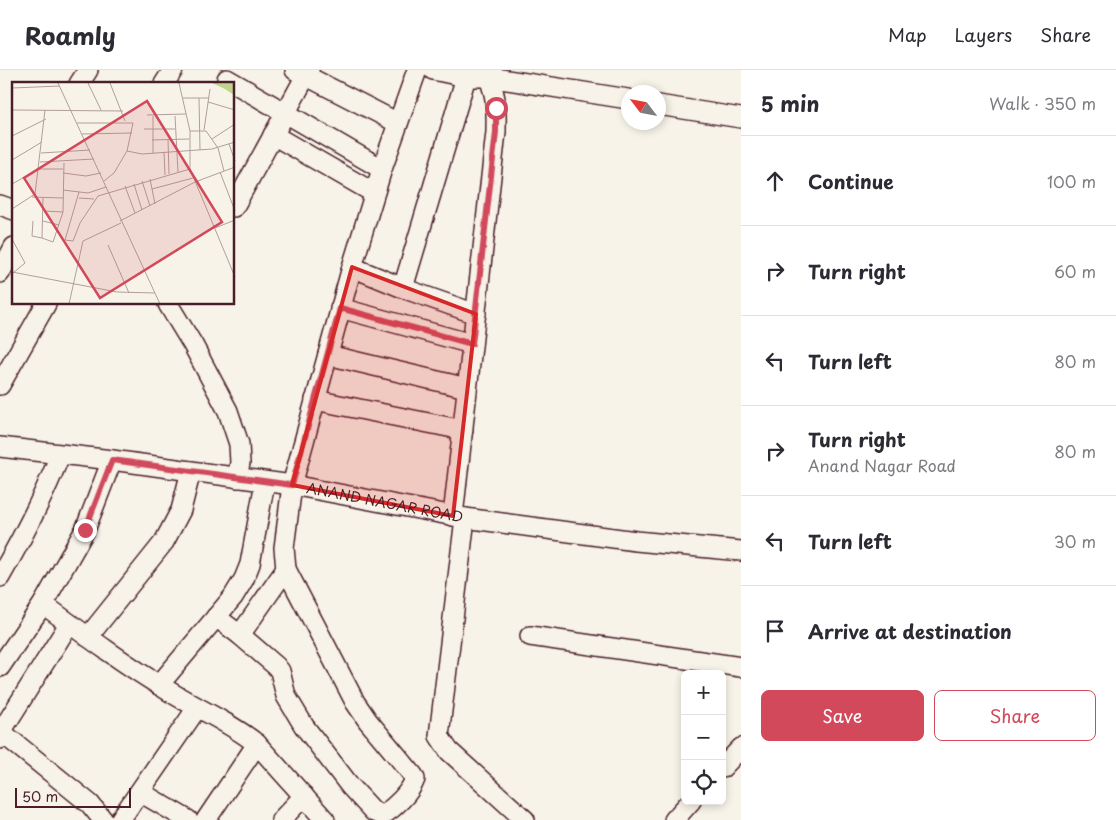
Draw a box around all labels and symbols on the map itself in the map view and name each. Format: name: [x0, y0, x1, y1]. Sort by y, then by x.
inset map: [12, 82, 235, 305]
north arrow: [621, 85, 666, 130]
route start: [485, 97, 508, 120]
street label: ANAND NAGAR ROAD: [305, 477, 465, 527]
route end: [74, 519, 97, 542]
scale bar: [15, 785, 131, 808]

